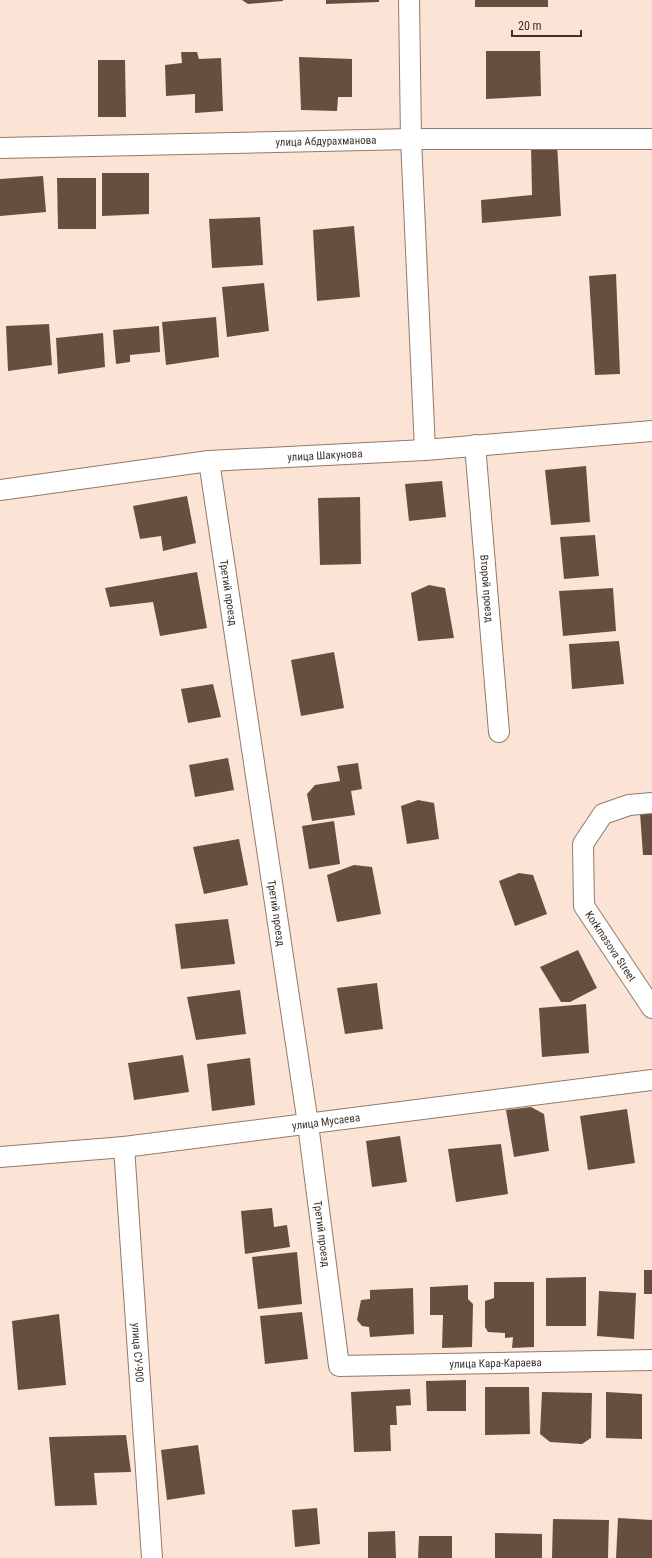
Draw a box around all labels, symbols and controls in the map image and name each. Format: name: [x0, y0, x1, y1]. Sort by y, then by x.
scale bar: [512, 12, 581, 38]
text: 20 m: [518, 19, 542, 33]
street label: улица Абдурахманова: [275, 133, 377, 148]
street label: улица Шакунова: [287, 447, 363, 464]
street label: Второй проезд: [478, 554, 496, 623]
street label: Третий проезд: [217, 559, 240, 627]
street label: Третий проезд: [265, 879, 288, 947]
street label: Korkmasova Street: [583, 908, 639, 984]
street label: улица Мусаева: [291, 1111, 361, 1132]
street label: Третий проезд: [311, 1200, 333, 1268]
street label: улица СУ-900: [129, 1322, 147, 1383]
street label: улица Кара-Караева: [449, 1356, 542, 1370]

